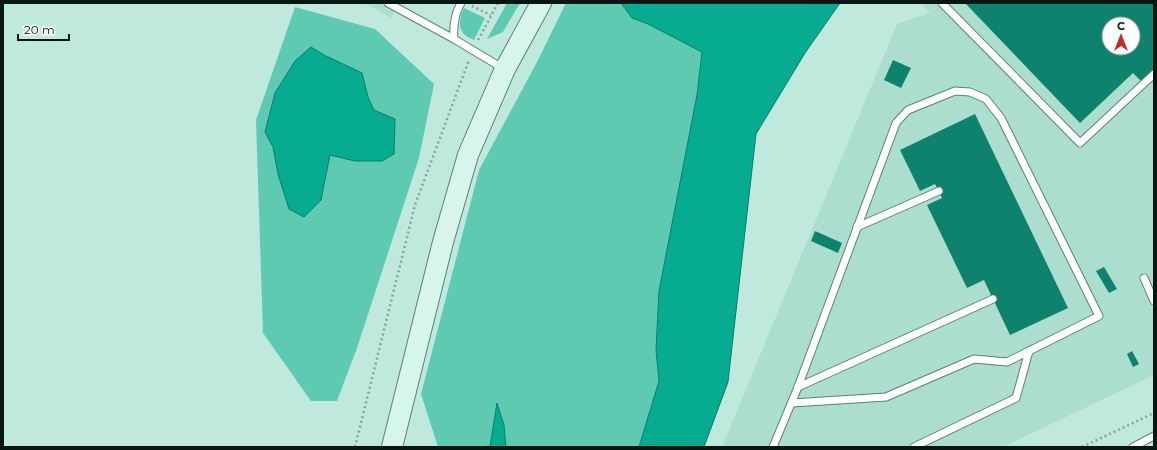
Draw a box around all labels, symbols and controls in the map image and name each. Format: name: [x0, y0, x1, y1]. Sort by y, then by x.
scale bar: [18, 16, 69, 42]
north arrow: [1101, 16, 1141, 56]
text: С: [1117, 19, 1125, 33]
text: 20 m: [24, 22, 55, 37]

